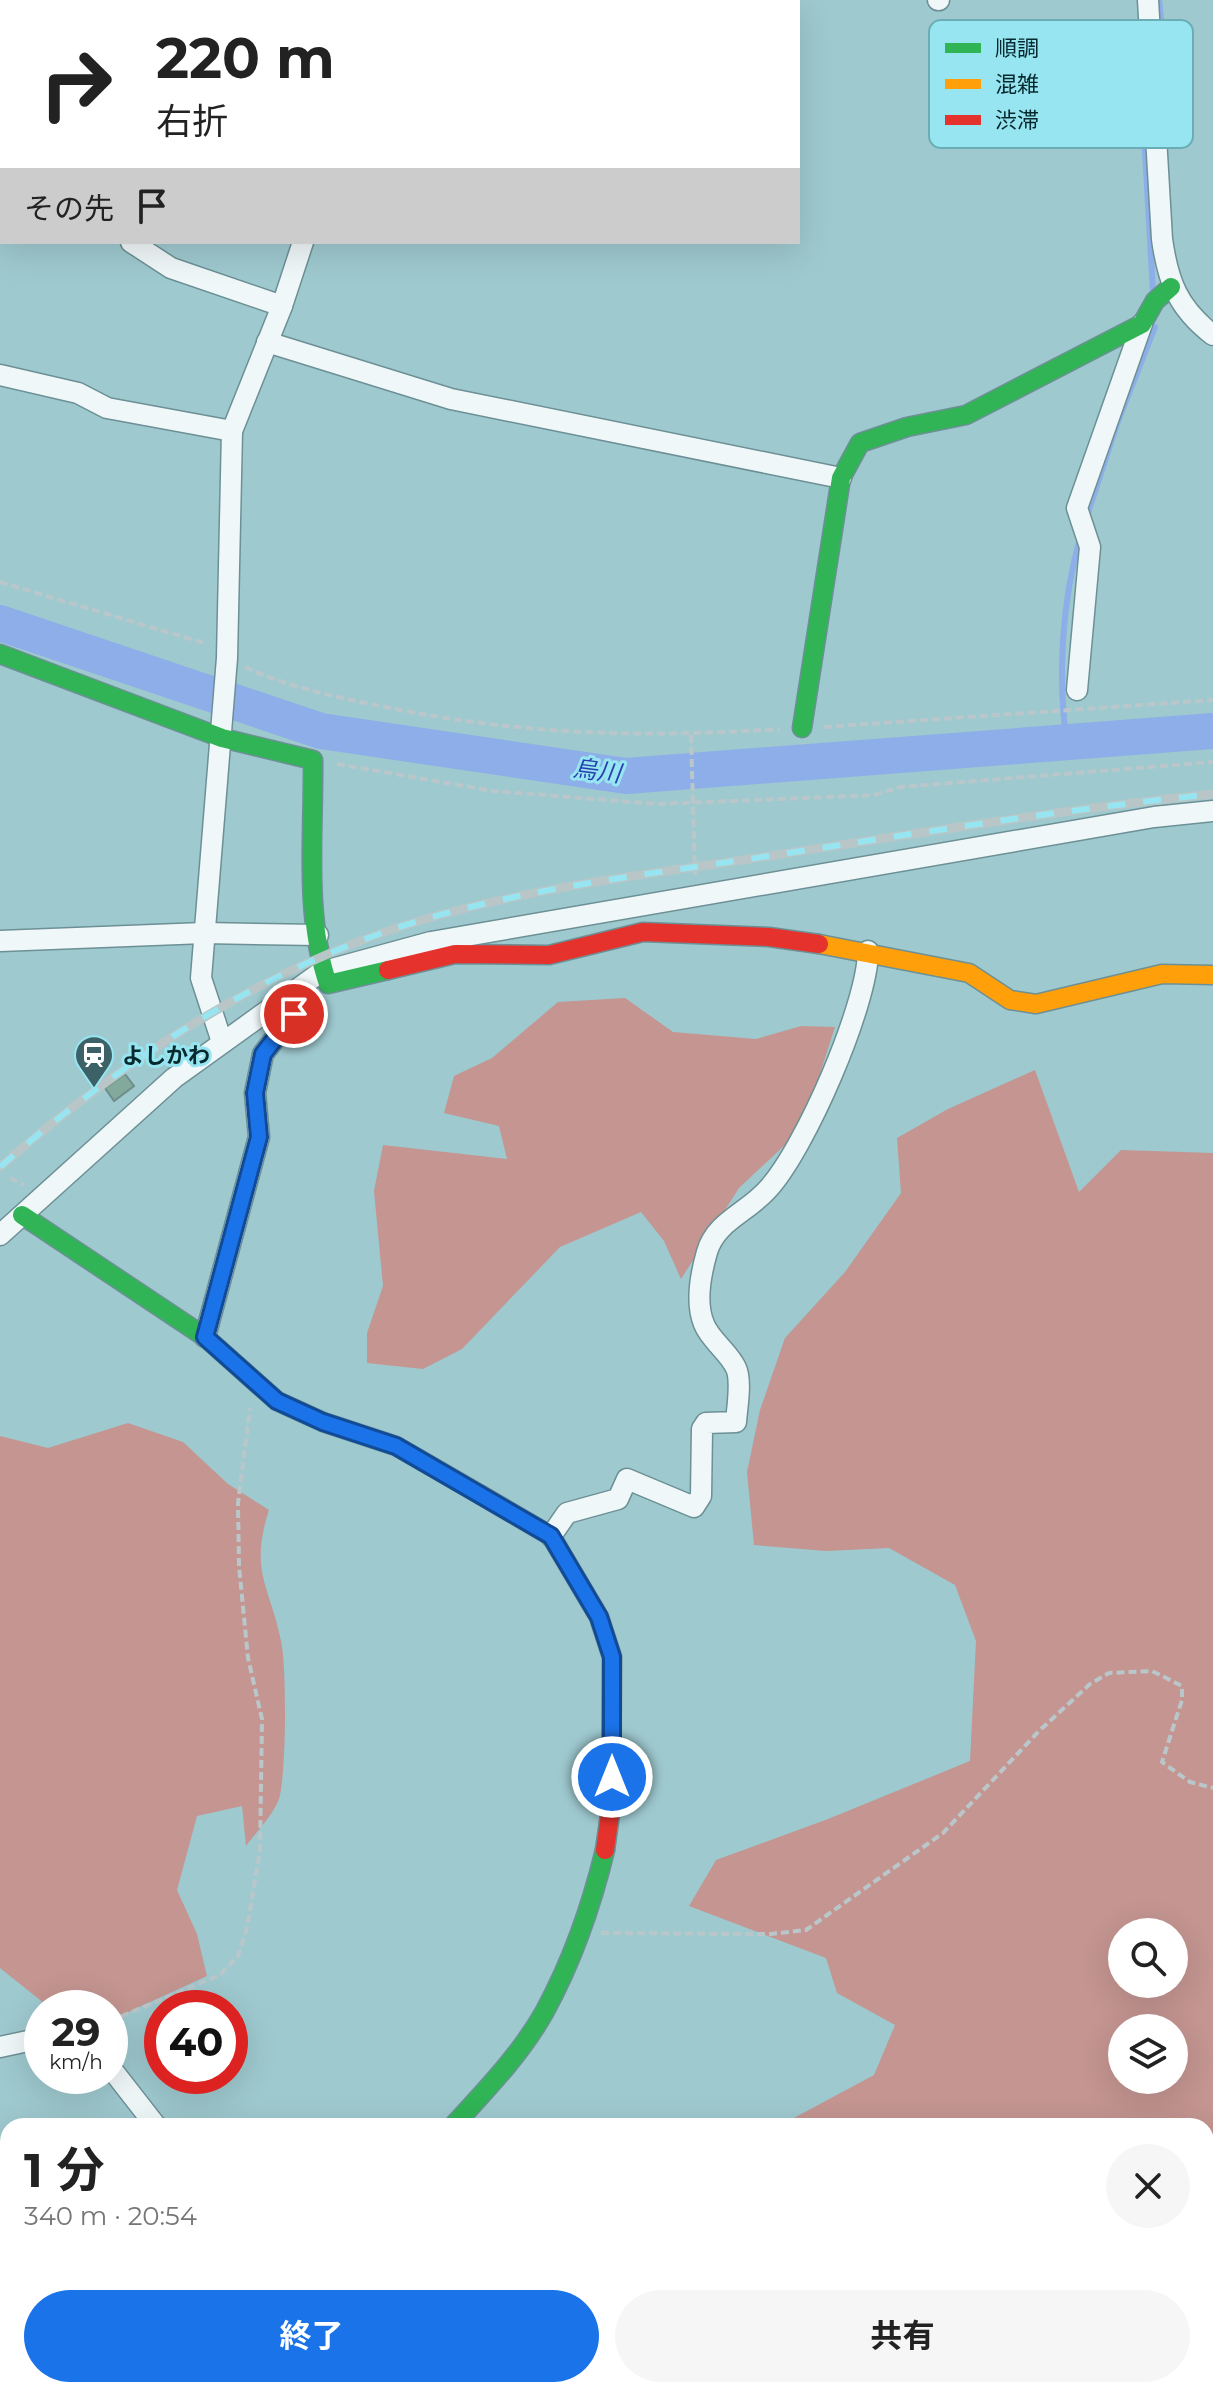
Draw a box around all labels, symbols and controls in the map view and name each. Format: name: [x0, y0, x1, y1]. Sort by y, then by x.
legend: [929, 20, 1193, 148]
text: 220 m: [156, 24, 335, 92]
icon: right: [24, 32, 128, 136]
text: 順調: [995, 35, 1039, 62]
text: 混雑: [995, 71, 1039, 98]
text: 右折: [156, 99, 228, 143]
text: 渋滞: [995, 107, 1039, 134]
icon: arrive: [130, 184, 174, 228]
text: その先: [24, 190, 114, 227]
water label: 烏川: [571, 753, 626, 788]
pin: [260, 980, 328, 1048]
icon: arrive: [272, 992, 316, 1036]
station icon: よしかわ: [73, 1034, 115, 1089]
place label: よしかわ: [122, 1042, 210, 1069]
position arrow: [570, 1735, 654, 1819]
map controls: [1108, 1918, 1188, 2094]
button: search: [1108, 1918, 1188, 1998]
speed limit sign: 40: [144, 1990, 248, 2094]
text: 29: [51, 2007, 101, 2056]
button: layers: [1108, 2014, 1188, 2094]
text: km/h: [49, 2050, 103, 2074]
text: 1 分: [24, 2141, 104, 2199]
button: close: [1106, 2144, 1190, 2228]
text: 340 m · 20:54: [24, 2200, 197, 2232]
button: 終了: [24, 2290, 599, 2382]
button: 共有: [615, 2290, 1190, 2382]

